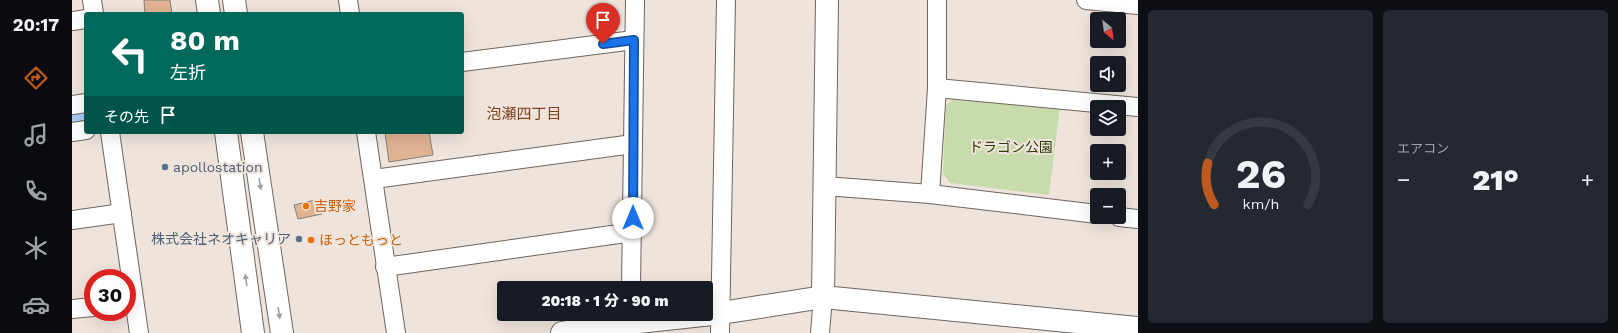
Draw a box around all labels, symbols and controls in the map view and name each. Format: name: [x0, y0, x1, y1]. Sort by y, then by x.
pin: [586, 3, 620, 44]
icon: arrive: [592, 9, 614, 31]
north arrow: [1090, 12, 1126, 48]
map controls: [1090, 12, 1126, 224]
text: 20:17: [13, 14, 59, 35]
text: 80 m: [170, 24, 240, 57]
icon: left: [104, 28, 156, 80]
button: sound: [1090, 56, 1126, 92]
text: 左折: [170, 62, 206, 83]
icon: directions: [22, 64, 50, 92]
button: layers: [1090, 100, 1126, 136]
icon: arrive: [157, 104, 179, 126]
district label: 泡瀬四丁目: [486, 105, 562, 123]
text: その先: [104, 108, 149, 126]
icon: music: [22, 121, 50, 149]
park label: ドラゴン公園: [969, 139, 1053, 155]
text: エアコン: [1397, 141, 1449, 156]
button: +: [1090, 144, 1126, 180]
text: 26: [1235, 148, 1286, 197]
place label: apollostation: [173, 159, 263, 175]
marker: apollostation: [160, 162, 170, 172]
text: 21°: [1472, 162, 1519, 197]
text: −: [1397, 167, 1410, 192]
text: +: [1581, 167, 1594, 192]
icon: phone: [22, 177, 50, 205]
one-way arrow: [257, 178, 263, 190]
button: −: [1090, 188, 1126, 224]
text: km/h: [1242, 195, 1279, 211]
position arrow: [612, 197, 654, 239]
place label: 吉野家: [314, 198, 356, 214]
marker: 吉野家: [301, 201, 311, 211]
place label: 株式会社ネオキャリア: [151, 231, 291, 247]
place label: ほっともっと: [319, 232, 403, 248]
icon: climate: [22, 234, 50, 262]
marker: 株式会社ネオキャリア: [294, 234, 304, 244]
marker: ほっともっと: [306, 235, 316, 245]
speed limit sign: 30: [84, 269, 136, 321]
one-way arrow: [243, 274, 249, 287]
icon: car: [22, 291, 50, 319]
text: 20:18 · 1 分 · 90 m: [542, 292, 668, 310]
one-way arrow: [276, 307, 282, 319]

